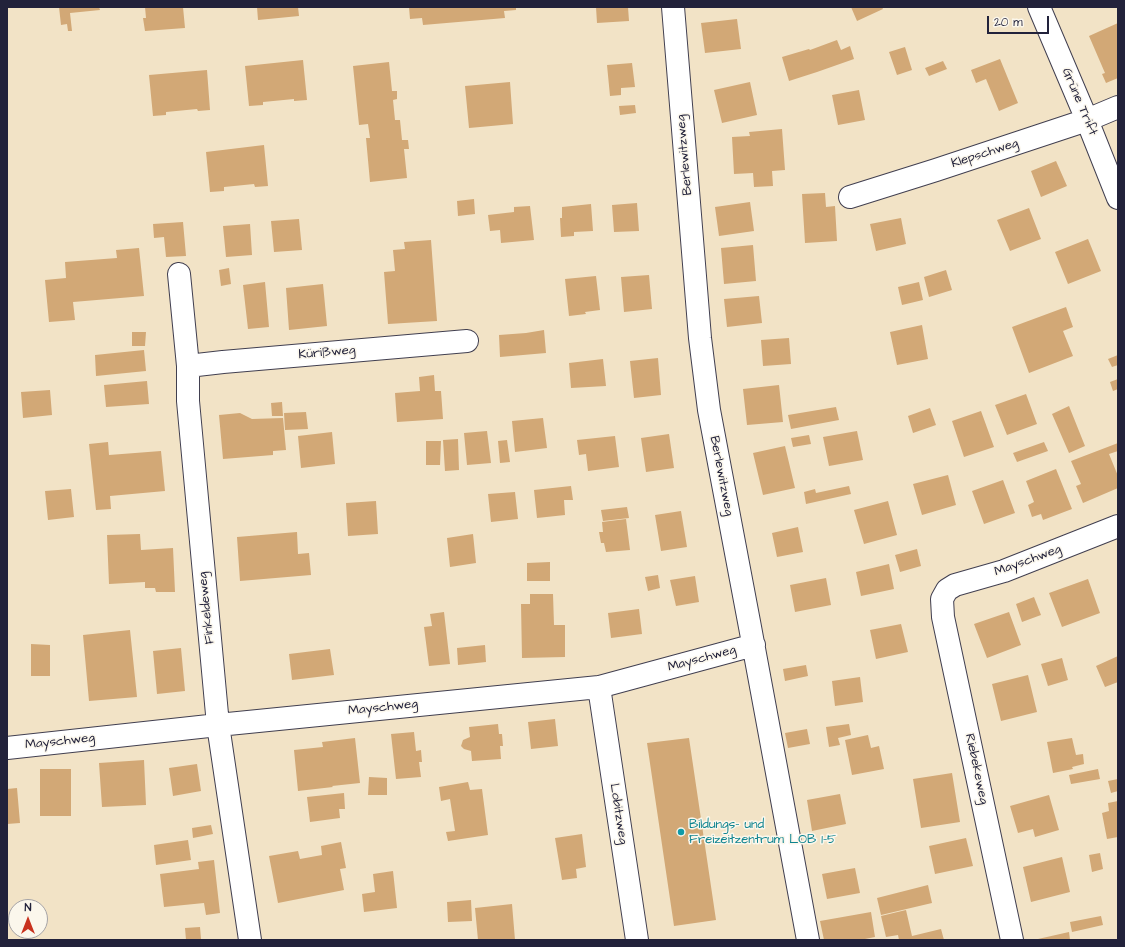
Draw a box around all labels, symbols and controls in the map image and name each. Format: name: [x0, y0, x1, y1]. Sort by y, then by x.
scale bar: [989, 8, 1051, 34]
text: 20 m: [994, 14, 1023, 31]
street label: Grüne Trift: [1058, 66, 1100, 138]
street label: Berlewitzweg: [674, 114, 696, 196]
street label: Klepschweg: [949, 136, 1021, 172]
street label: Kürißweg: [298, 343, 356, 363]
street label: Berlewitzweg: [706, 435, 736, 517]
street label: Mayschweg: [992, 542, 1064, 580]
street label: Finkeldeweg: [195, 571, 219, 645]
street label: Mayschweg: [666, 642, 738, 676]
street label: Mayschweg: [347, 697, 419, 719]
street label: Mayschweg: [24, 731, 96, 753]
street label: Riebekeweg: [961, 732, 991, 806]
street label: Lobitzweg: [605, 782, 631, 846]
place label: Bildungs- und Freizeitzentrum LOB 1-5: [689, 817, 836, 848]
marker: Bildungs- und Freizeitzentrum LOB 1-5: [676, 827, 686, 837]
north arrow: [8, 899, 48, 939]
text: N: [25, 900, 31, 915]

